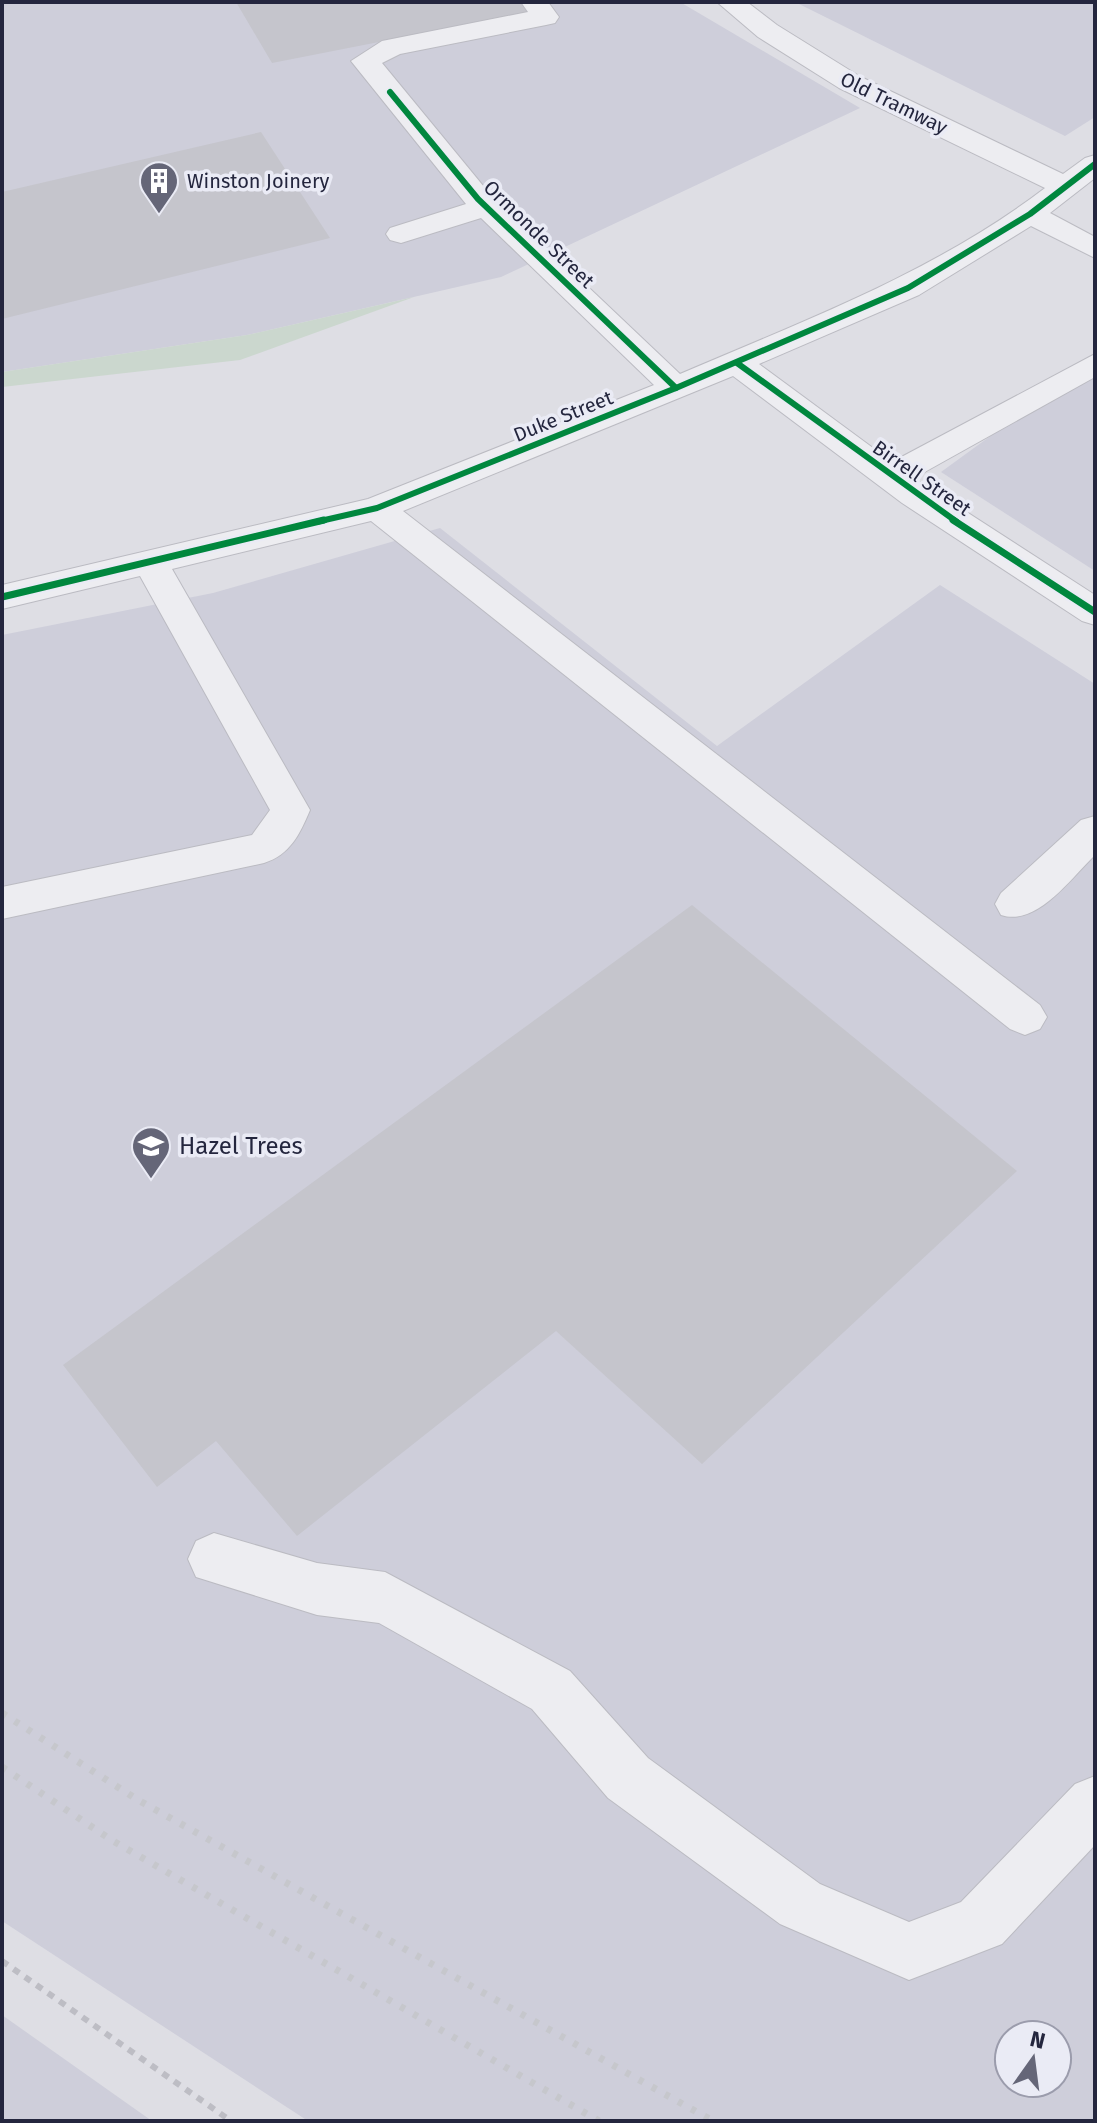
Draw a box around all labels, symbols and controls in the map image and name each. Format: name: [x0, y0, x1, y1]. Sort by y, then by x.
street label: Old Tramway: [837, 67, 952, 139]
building icon: Winston Joinery: [138, 160, 180, 215]
place label: Winston Joinery: [187, 169, 330, 193]
street label: Ormonde Street: [479, 175, 600, 293]
street label: Duke Street: [510, 385, 617, 447]
street label: Birrell Street: [868, 435, 977, 521]
school or university icon: Hazel Trees: [130, 1125, 172, 1180]
place label: Hazel Trees: [179, 1132, 303, 1160]
north arrow: [993, 2019, 1073, 2099]
text: N: [1027, 2025, 1048, 2055]

